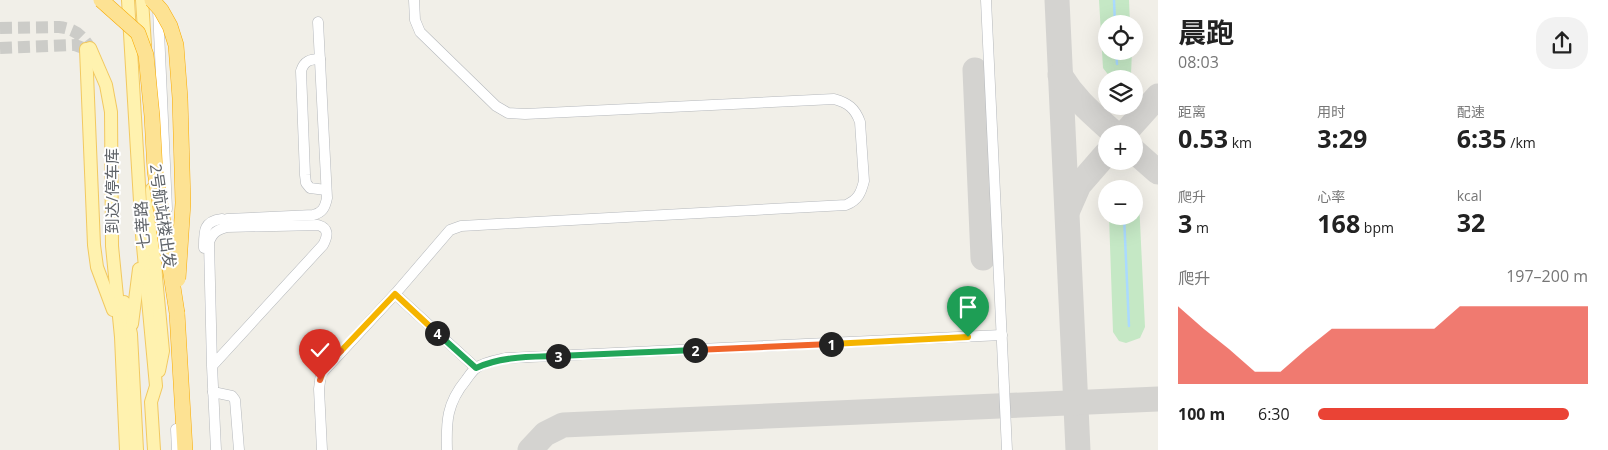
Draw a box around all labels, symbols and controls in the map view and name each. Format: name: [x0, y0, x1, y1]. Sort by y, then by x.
text: 晨跑: [1178, 13, 1234, 51]
map controls: [1098, 15, 1143, 225]
button: locate: [1098, 15, 1143, 60]
button: share: [1536, 17, 1588, 69]
text: 08:03: [1178, 51, 1219, 73]
button: layers: [1098, 70, 1143, 115]
text: 距离: [1178, 102, 1206, 121]
text: 用时: [1317, 102, 1345, 121]
text: 配速: [1457, 102, 1485, 121]
text: 0.53: [1178, 121, 1228, 155]
text: 3:29: [1317, 121, 1367, 155]
text: 6:35: [1457, 121, 1507, 155]
button: +: [1098, 125, 1143, 170]
text: km: [1228, 133, 1252, 152]
text: /km: [1507, 133, 1536, 152]
street label: 到达/停车库: [101, 148, 123, 234]
street label: 2号航站楼出发: [145, 162, 181, 270]
button: −: [1098, 180, 1143, 225]
text: kcal: [1457, 186, 1482, 205]
text: 爬升: [1178, 187, 1206, 206]
text: 心率: [1317, 187, 1345, 206]
street label: 七莘路: [129, 200, 155, 250]
text: 32: [1457, 205, 1485, 239]
text: 3: [1178, 206, 1192, 240]
text: 168: [1317, 206, 1360, 240]
text: m: [1192, 218, 1209, 237]
text: bpm: [1360, 218, 1394, 237]
text: 197–200 m: [1506, 265, 1588, 287]
text: 爬升: [1178, 267, 1210, 289]
pin: [947, 286, 989, 337]
icon: arrive: [954, 293, 982, 321]
pin: 4: [424, 320, 450, 346]
text: 4: [433, 324, 442, 343]
pin: [299, 329, 341, 380]
pin: 1: [818, 332, 844, 356]
text: 1: [827, 335, 836, 354]
icon: check: [306, 336, 334, 364]
pin: 2: [682, 338, 708, 362]
text: 2: [691, 341, 700, 360]
pin: 3: [546, 344, 570, 368]
text: 3: [554, 347, 563, 366]
text: 100 m: [1178, 403, 1225, 425]
text: 6:30: [1258, 403, 1290, 425]

